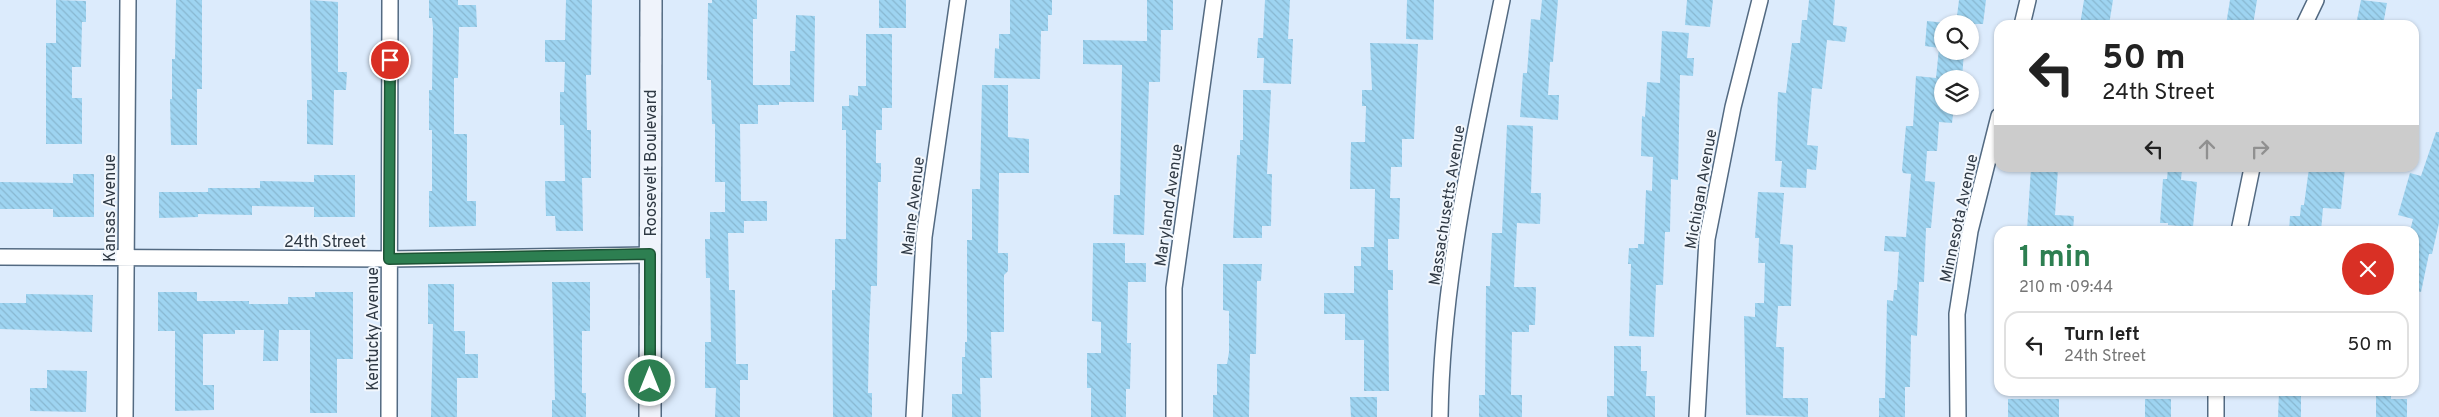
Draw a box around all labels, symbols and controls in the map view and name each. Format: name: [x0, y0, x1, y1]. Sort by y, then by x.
map controls: [1934, 15, 1979, 115]
button: search: [1934, 15, 1979, 60]
text: 50 m: [2102, 37, 2186, 81]
pin: [369, 39, 411, 81]
icon: left: [2019, 40, 2084, 105]
icon: arrive: [376, 46, 404, 74]
button: layers: [1934, 70, 1979, 115]
text: 24th Street: [2102, 80, 2215, 107]
street label: Roosevelt Boulevard: [642, 90, 662, 236]
street label: Massachusetts Avenue: [1425, 124, 1471, 287]
street label: Michigan Avenue: [1682, 128, 1722, 251]
icon: left: [2140, 135, 2168, 163]
icon: ahead: [2193, 135, 2221, 163]
icon: right: [2246, 135, 2274, 163]
street label: Maryland Avenue: [1151, 143, 1188, 268]
street label: Minnesota Avenue: [1937, 152, 1983, 285]
street label: Kansas Avenue: [101, 154, 121, 262]
street label: Maine Avenue: [898, 156, 930, 257]
street label: 24th Street: [284, 233, 366, 253]
text: 1 min: [2019, 240, 2091, 277]
button: close: [2342, 243, 2394, 295]
street label: Kentucky Avenue: [364, 267, 384, 391]
text: 210 m · 09:44: [2019, 278, 2113, 298]
text: Turn left: [2064, 323, 2140, 347]
icon: left: [2021, 331, 2049, 359]
text: 50 m: [2347, 333, 2392, 357]
text: 24th Street: [2064, 347, 2146, 367]
position arrow: [623, 354, 675, 406]

